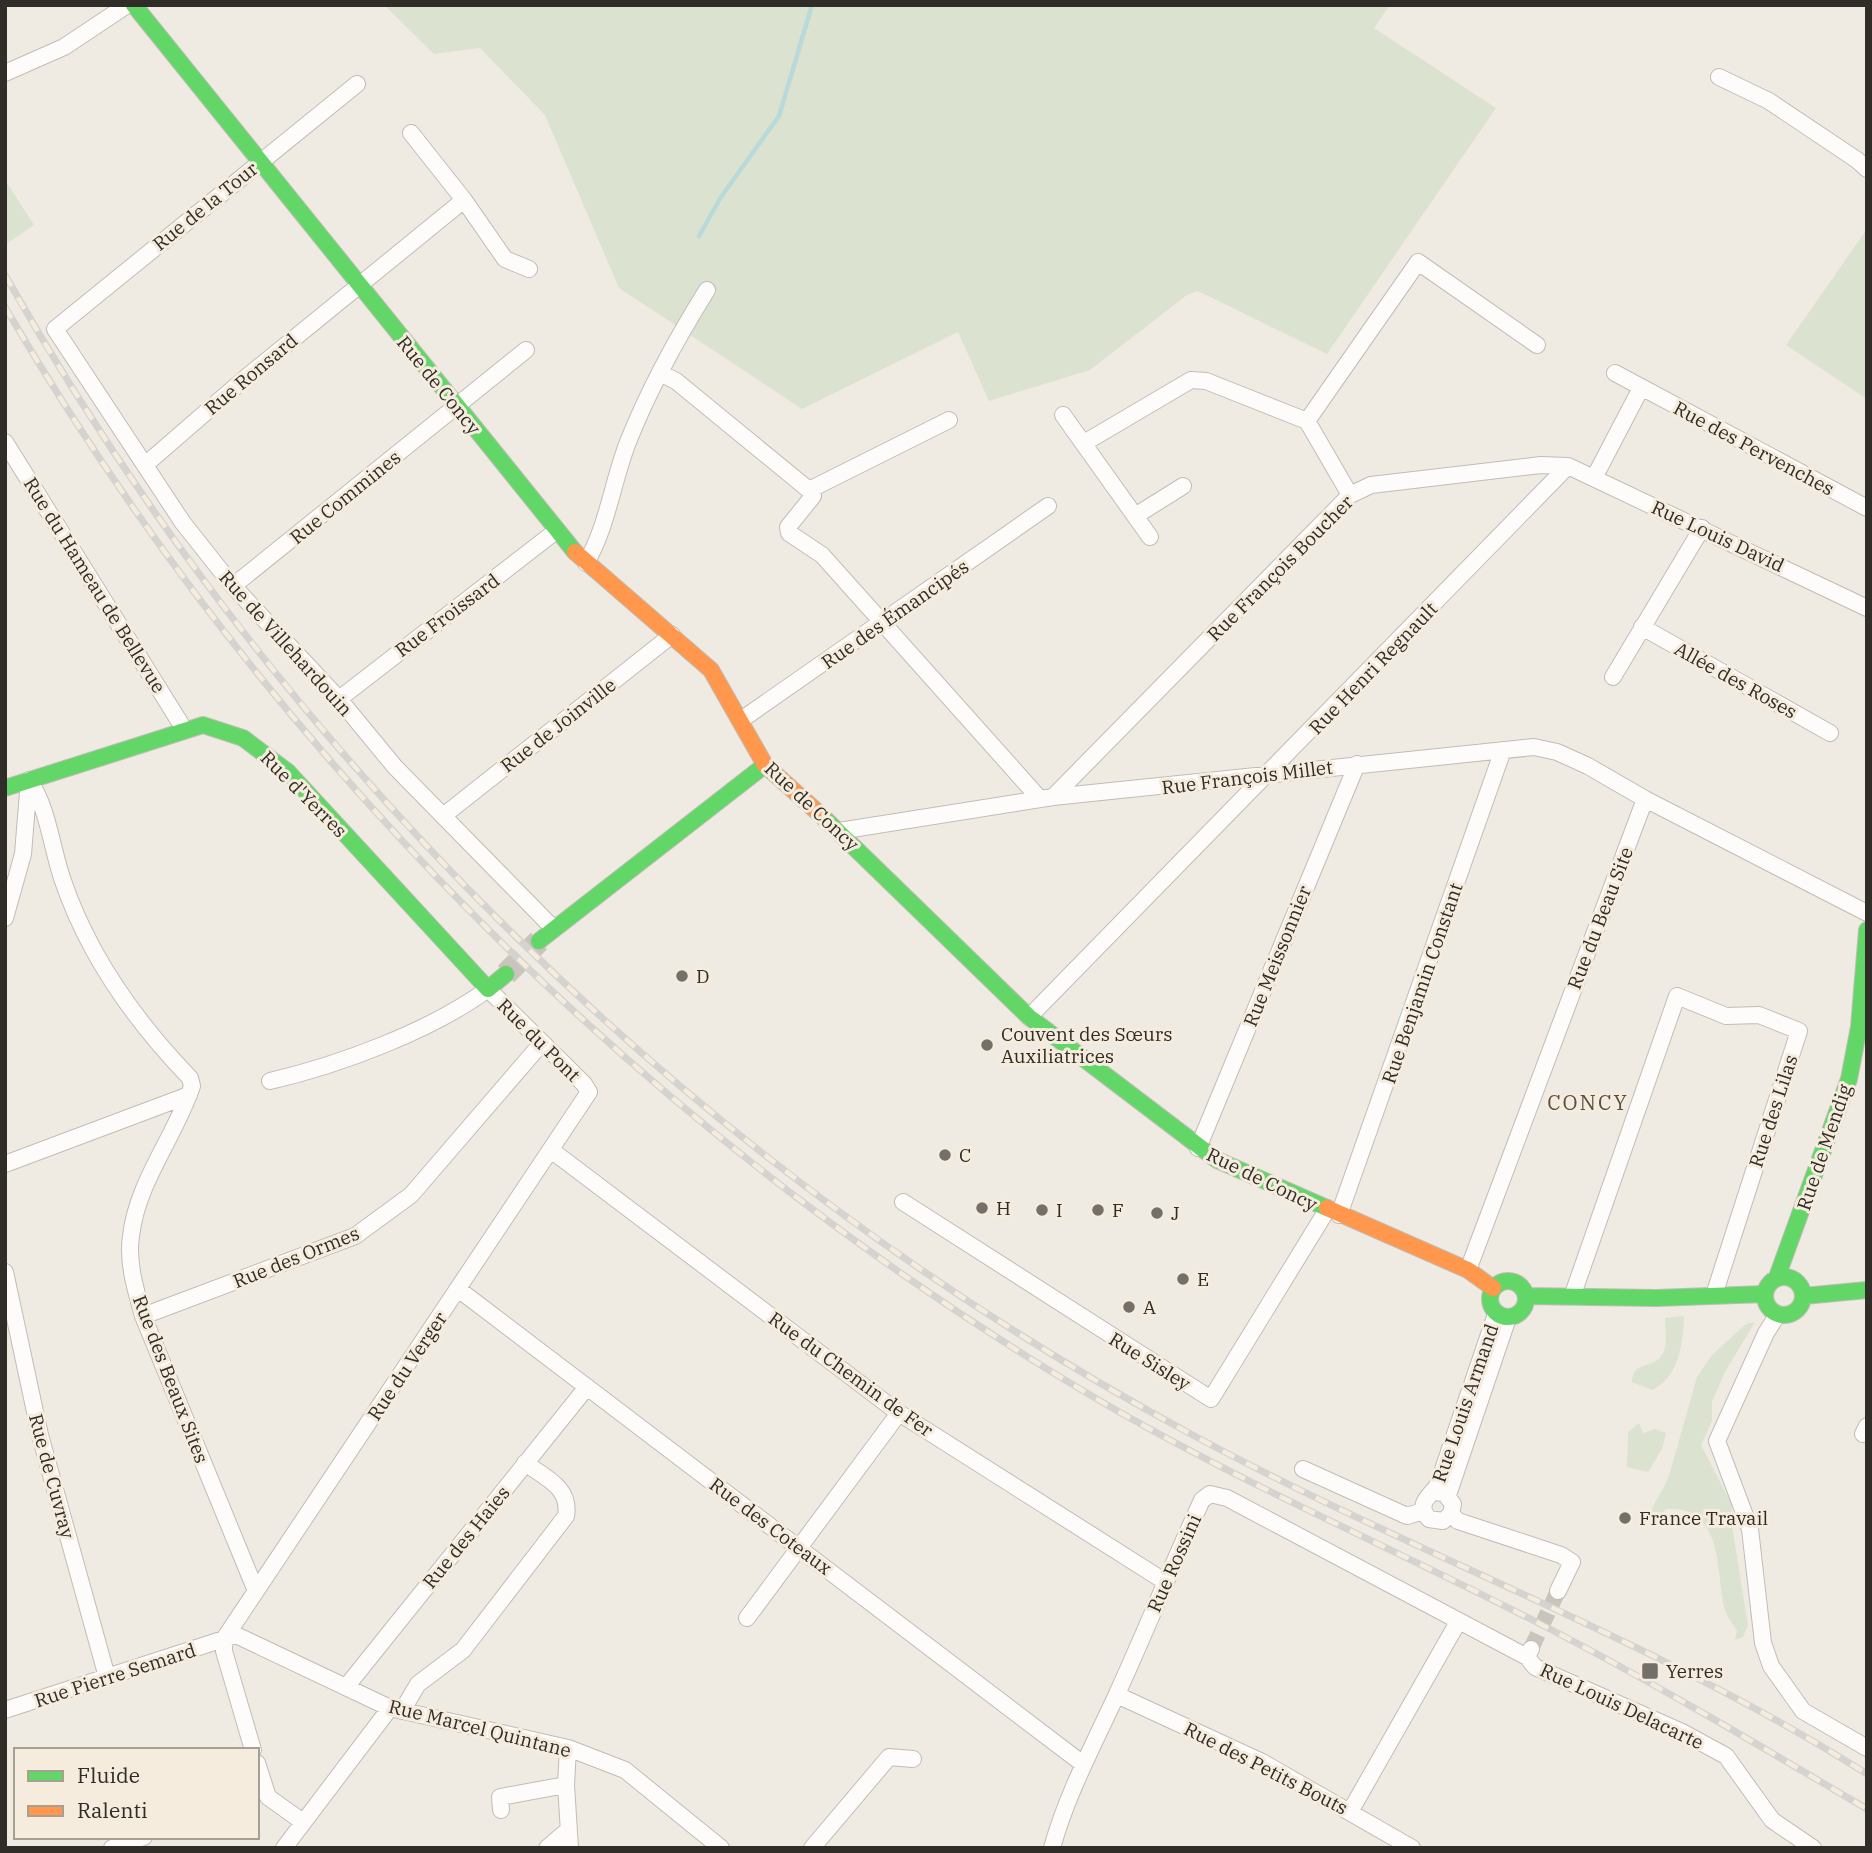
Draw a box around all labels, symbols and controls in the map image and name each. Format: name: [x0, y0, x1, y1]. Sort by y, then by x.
street label: Rue de la Tour: [148, 156, 263, 256]
street label: Rue Ronsard: [200, 328, 302, 420]
street label: Rue de Concy: [392, 331, 487, 440]
street label: Rue des Pervenches: [1670, 396, 1838, 500]
street label: Rue Commines: [285, 445, 405, 549]
street label: Rue du Hameau de Bellevue: [19, 473, 171, 697]
street label: Rue François Boucher: [1202, 490, 1358, 646]
street label: Rue Louis David: [1648, 495, 1788, 577]
street label: Rue des Émancipés: [817, 554, 973, 674]
street label: Rue de Villehardouin: [214, 565, 358, 721]
street label: Rue Froissard: [390, 568, 504, 662]
street label: Rue Henri Regnault: [1304, 597, 1443, 739]
street label: Allée des Roses: [1671, 636, 1801, 724]
street label: Rue de Joinville: [495, 672, 621, 778]
street label: Rue d'Yerres: [256, 746, 352, 842]
street label: Rue François Millet: [1160, 755, 1334, 799]
street label: Rue de Concy: [760, 756, 865, 856]
street label: Rue du Beau Site: [1562, 844, 1638, 992]
street label: Rue Benjamin Constant: [1376, 879, 1468, 1087]
street label: Rue Meissonnier: [1238, 882, 1316, 1030]
place label: D: [696, 964, 709, 988]
marker: D: [674, 968, 690, 984]
street label: Rue du Pont: [492, 993, 586, 1087]
place label: Couvent des Sœurs Auxiliatrices: [1001, 1022, 1172, 1068]
marker: Couvent des Sœurs Auxiliatrices: [979, 1037, 995, 1053]
street label: Rue des Lilas: [1744, 1052, 1802, 1170]
street label: Rue de Mendig: [1791, 1080, 1857, 1213]
district label: CONCY: [1547, 1088, 1629, 1116]
street label: Rue de Concy: [1203, 1142, 1322, 1216]
place label: C: [959, 1143, 971, 1167]
marker: C: [937, 1147, 953, 1163]
place label: H: [996, 1196, 1011, 1220]
place label: I: [1056, 1198, 1063, 1222]
place label: F: [1112, 1198, 1124, 1222]
marker: H: [974, 1200, 990, 1216]
place label: J: [1171, 1201, 1180, 1225]
marker: I: [1034, 1202, 1050, 1218]
marker: F: [1090, 1202, 1106, 1218]
marker: J: [1149, 1205, 1165, 1221]
street label: Rue des Ormes: [229, 1221, 363, 1293]
place label: E: [1197, 1267, 1209, 1291]
marker: E: [1175, 1271, 1191, 1287]
street label: Rue des Beaux Sites: [128, 1292, 214, 1466]
place label: A: [1143, 1295, 1156, 1319]
marker: A: [1121, 1299, 1137, 1315]
street label: Rue du Chemin de Fer: [764, 1306, 938, 1442]
street label: Rue du Verger: [362, 1307, 452, 1425]
street label: Rue Louis Armand: [1427, 1321, 1503, 1485]
street label: Rue Sisley: [1105, 1327, 1196, 1396]
street label: Rue de Cuvray: [24, 1411, 80, 1542]
street label: Rue des Coteaux: [705, 1472, 837, 1580]
street label: Rue des Haies: [417, 1481, 515, 1593]
place label: France Travail: [1639, 1506, 1768, 1530]
street label: Rue Rossini: [1142, 1510, 1206, 1616]
marker: France Travail: [1617, 1510, 1633, 1526]
street label: Rue Pierre Semard: [31, 1638, 199, 1712]
street label: Rue Louis Delacarte: [1536, 1658, 1708, 1754]
place label: Yerres: [1666, 1659, 1723, 1683]
marker: Yerres: [1640, 1661, 1660, 1681]
street label: Rue Marcel Quintane: [386, 1694, 574, 1762]
street label: Rue des Petits Bouts: [1180, 1716, 1352, 1820]
legend: [14, 1748, 259, 1839]
text: Fluide: [77, 1761, 140, 1789]
text: Ralenti: [77, 1796, 148, 1824]

